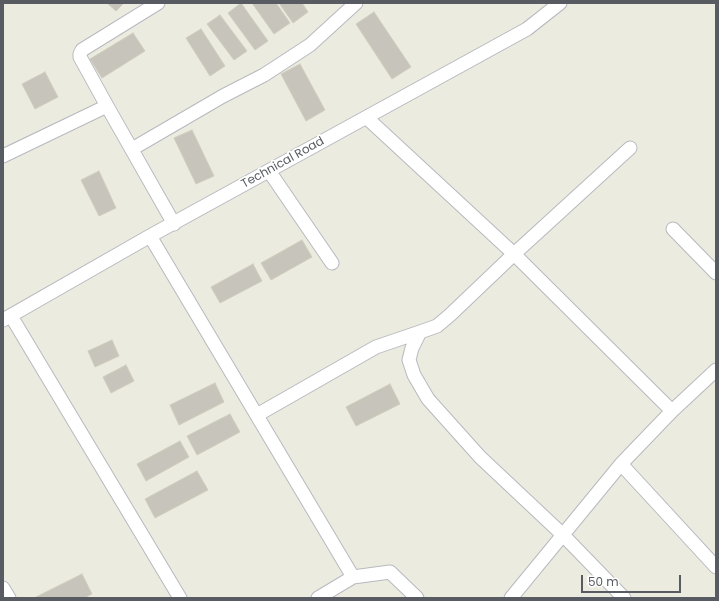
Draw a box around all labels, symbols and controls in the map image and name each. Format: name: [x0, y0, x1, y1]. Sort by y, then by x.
street label: Technical Road: [239, 134, 327, 192]
scale bar: [583, 567, 683, 593]
text: 50 m: [588, 573, 619, 590]

